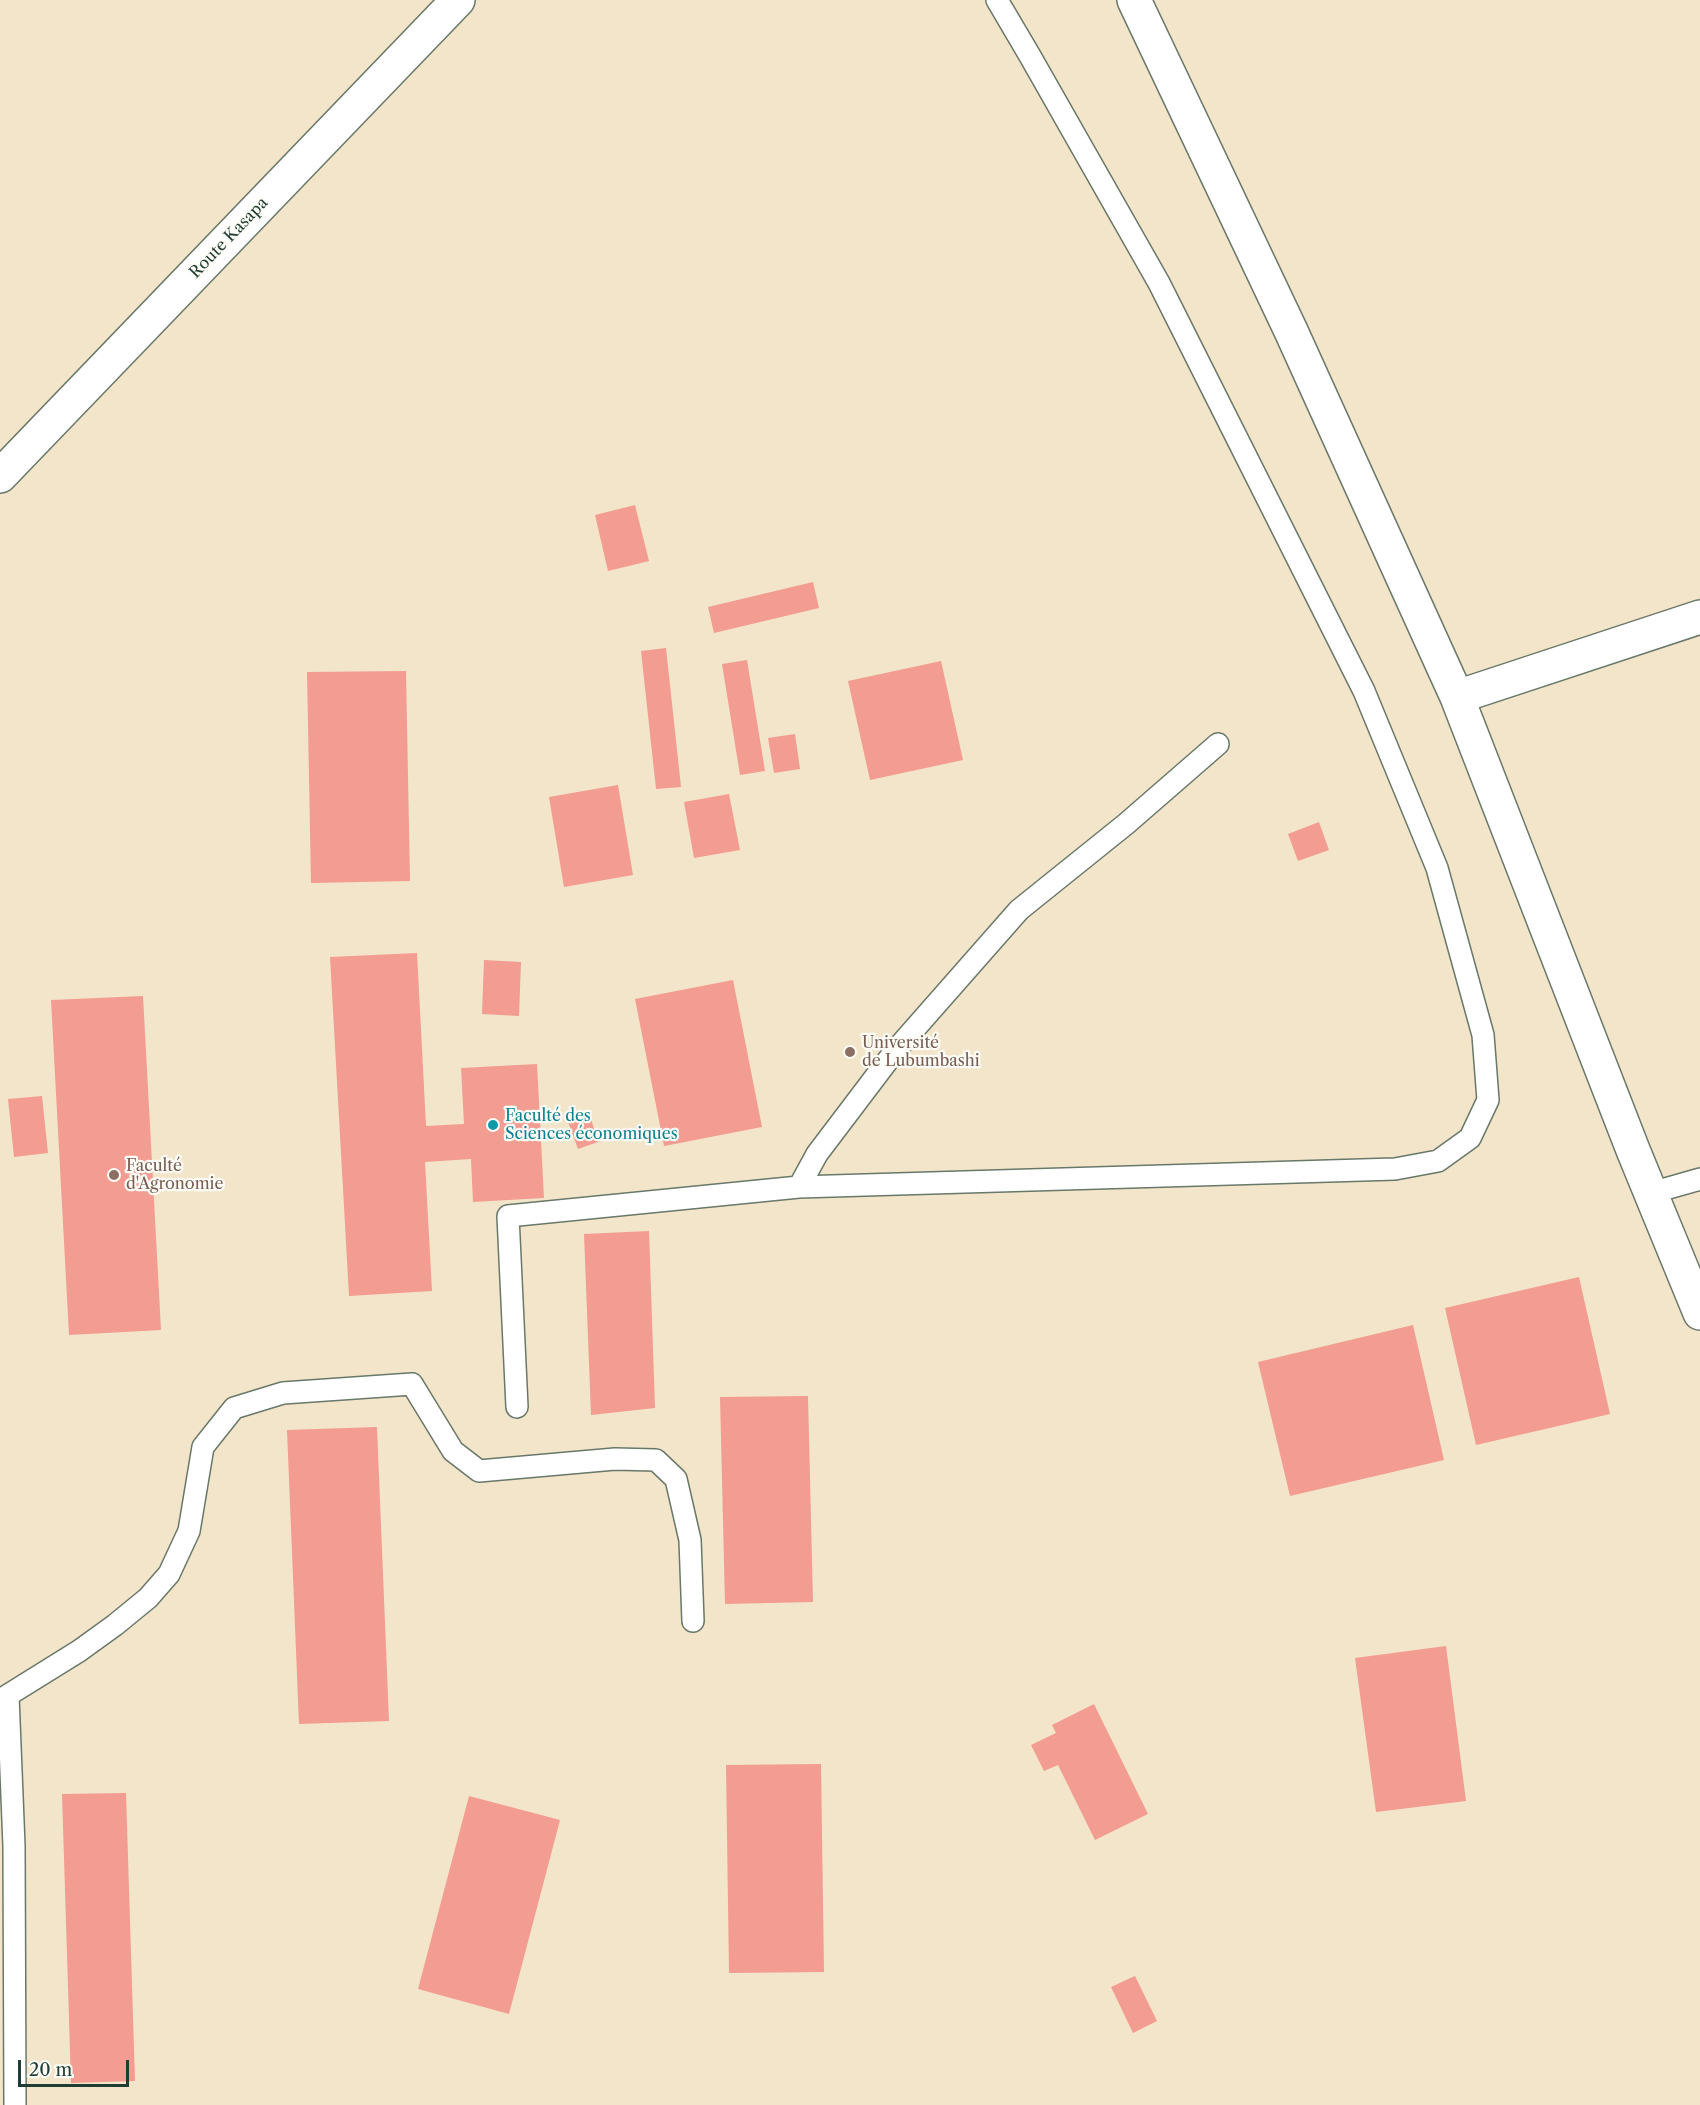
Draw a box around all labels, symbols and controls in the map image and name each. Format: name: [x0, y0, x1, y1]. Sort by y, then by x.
street label: Route Kasapa: [186, 194, 272, 282]
place label: Université de Lubumbashi: [862, 1033, 980, 1071]
marker: Université de Lubumbashi: [843, 1045, 857, 1059]
place label: Faculté des Sciences économiques: [505, 1106, 678, 1144]
marker: Faculté des Sciences économiques: [486, 1118, 500, 1132]
place label: Faculté d'Agronomie: [126, 1156, 223, 1194]
marker: Faculté d'Agronomie: [107, 1168, 121, 1182]
scale bar: [21, 2048, 132, 2086]
text: 20 m: [29, 2059, 72, 2081]

